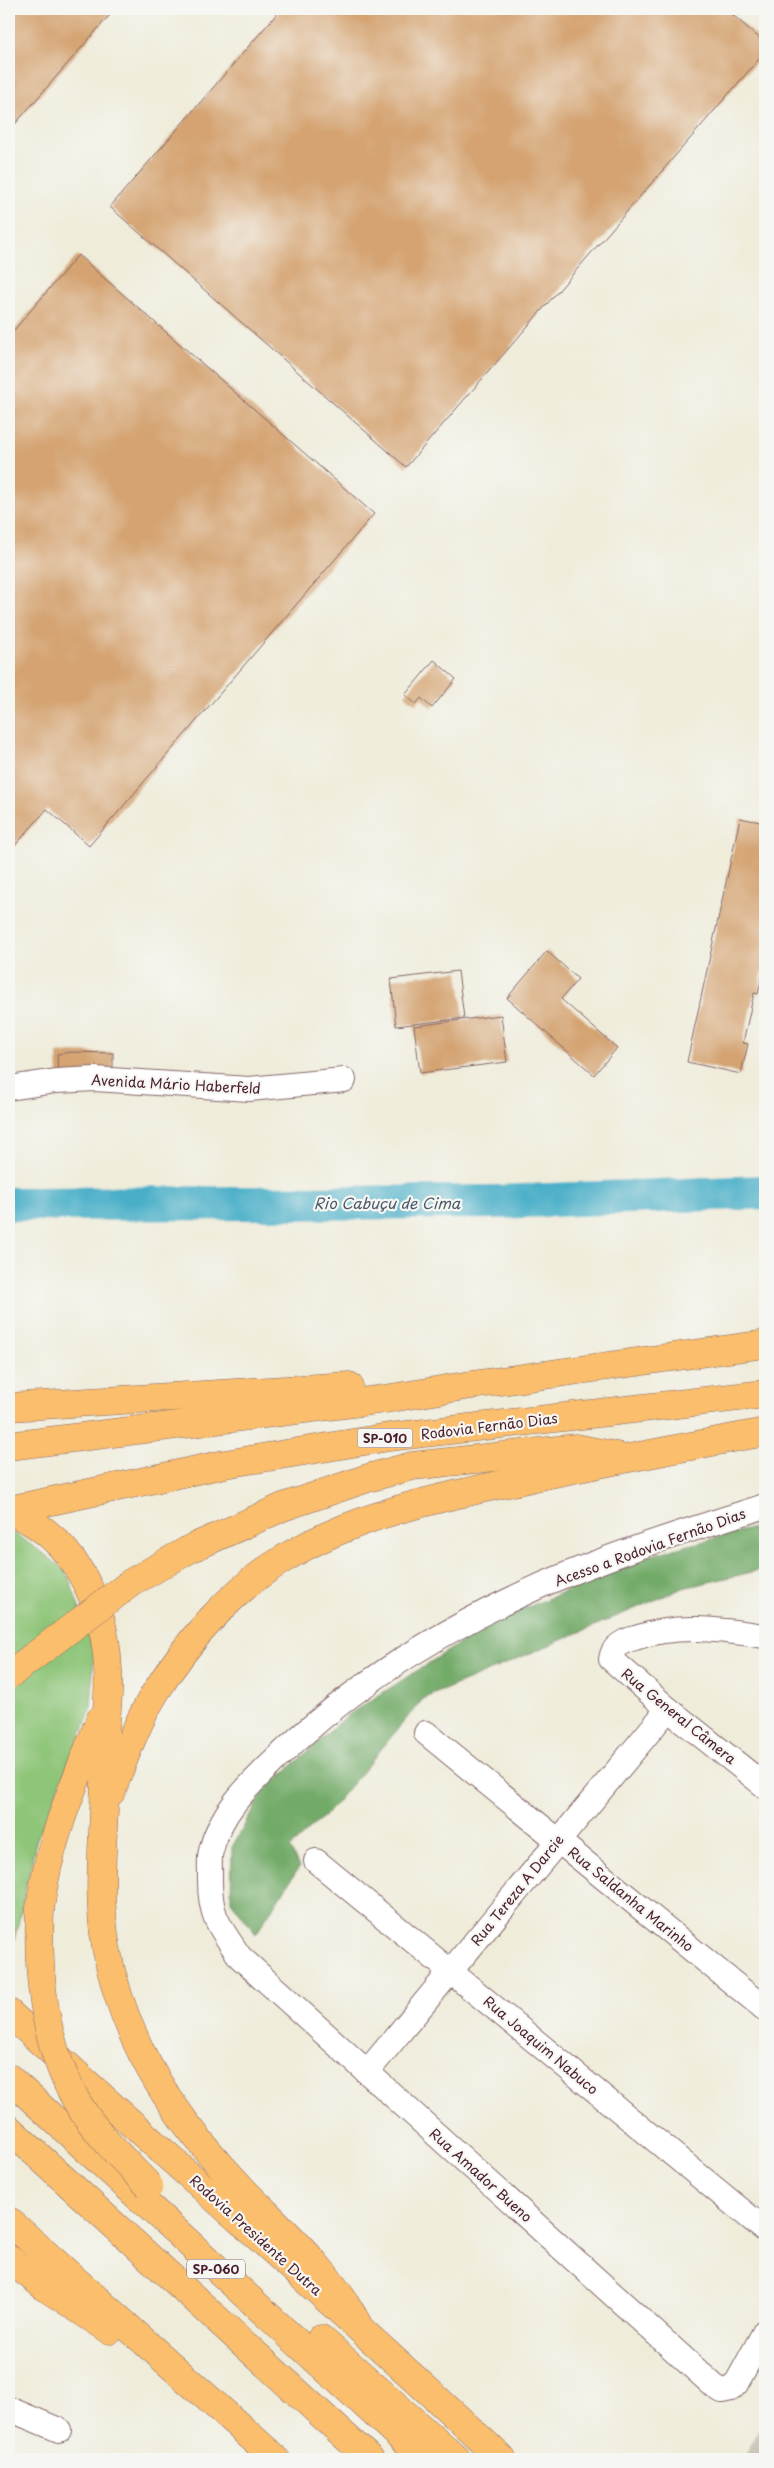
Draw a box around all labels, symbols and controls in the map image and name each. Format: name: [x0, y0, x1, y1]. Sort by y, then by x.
street label: Avenida Mário Haberfeld: [91, 1069, 261, 1099]
water label: Rio Cabuçu de Cima: [314, 1191, 461, 1214]
street label: Rodovia Fernão Dias: [419, 1407, 559, 1445]
road number: SP-010: [358, 1429, 412, 1448]
street label: Acesso a Rodovia Fernão Dias: [552, 1503, 748, 1591]
street label: Rua General Câmera: [617, 1663, 741, 1769]
street label: Rua Tereza A Darcie: [466, 1830, 568, 1950]
street label: Rua Saldanha Marinho: [564, 1842, 699, 1957]
street label: Rua Joaquim Nabuco: [479, 1991, 603, 2099]
street label: Rua Amador Bueno: [425, 2123, 537, 2227]
street label: Rodovia Presidente Dutra: [185, 2170, 327, 2301]
road number: SP-060: [187, 2260, 245, 2278]

